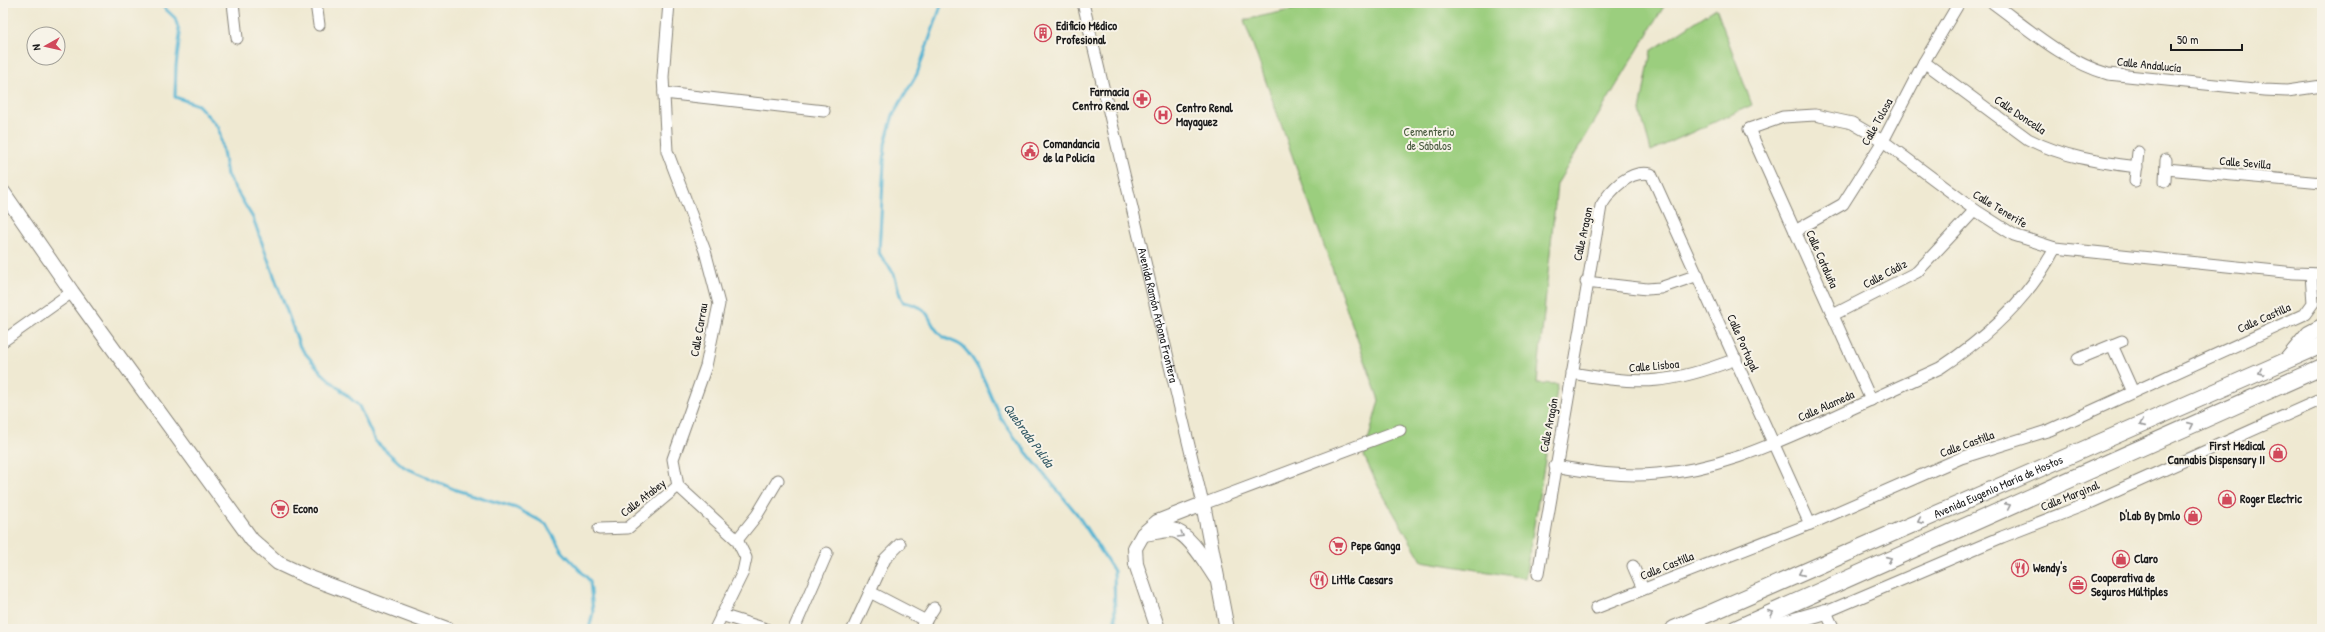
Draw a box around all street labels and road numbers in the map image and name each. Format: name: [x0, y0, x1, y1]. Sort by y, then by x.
street label: Calle Andalucía: [2116, 53, 2182, 76]
street label: Calle Doncella: [1991, 91, 2050, 138]
street label: Calle Tolosa: [1857, 95, 1897, 149]
street label: Calle Sevilla: [2219, 152, 2272, 173]
street label: Calle Tenerife: [1970, 186, 2031, 232]
street label: Calle Aragon: [1569, 205, 1597, 262]
street label: Calle Cataluña: [1802, 227, 1843, 291]
street label: Avenida Ramón Arbona Frontera: [1134, 246, 1183, 384]
street label: Calle Cádiz: [1860, 255, 1910, 292]
street label: Calle Castilla: [2234, 298, 2293, 337]
street label: Calle Carrau: [685, 302, 712, 358]
street label: Calle Portugal: [1723, 311, 1764, 375]
street label: Calle Lisboa: [1628, 355, 1680, 376]
street label: Calle Alameda: [1795, 385, 1857, 426]
street label: Calle Aragón: [1535, 396, 1562, 453]
street label: Calle Castilla: [1937, 426, 1997, 461]
street label: Avenida Eugenio María de Hostos: [1931, 451, 2066, 522]
street label: Calle Atabey: [616, 474, 669, 521]
street label: Calle Marginal: [2038, 476, 2102, 515]
street label: Calle Castilla: [1637, 547, 1696, 584]

